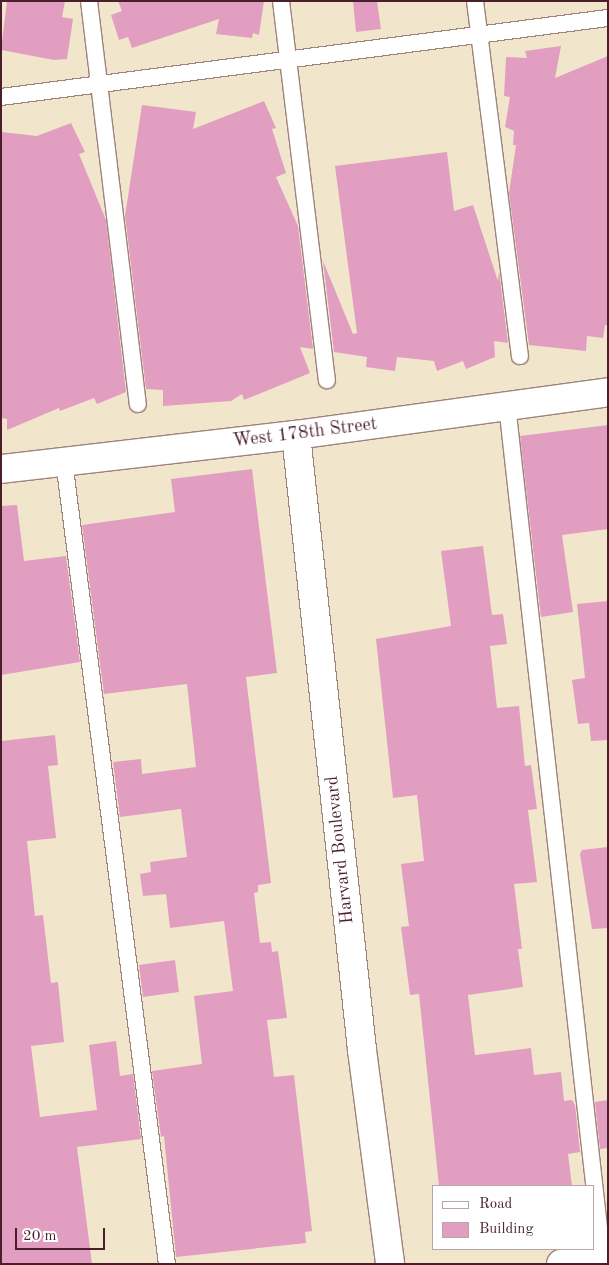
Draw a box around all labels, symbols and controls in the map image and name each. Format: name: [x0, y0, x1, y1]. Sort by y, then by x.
street label: West 178th Street: [232, 413, 378, 453]
street label: Harvard Boulevard: [321, 775, 359, 925]
legend: [432, 1185, 594, 1250]
text: Road: [479, 1197, 512, 1212]
scale bar: [18, 1218, 108, 1250]
text: Building: [479, 1222, 534, 1237]
text: 20 m: [23, 1229, 57, 1244]

